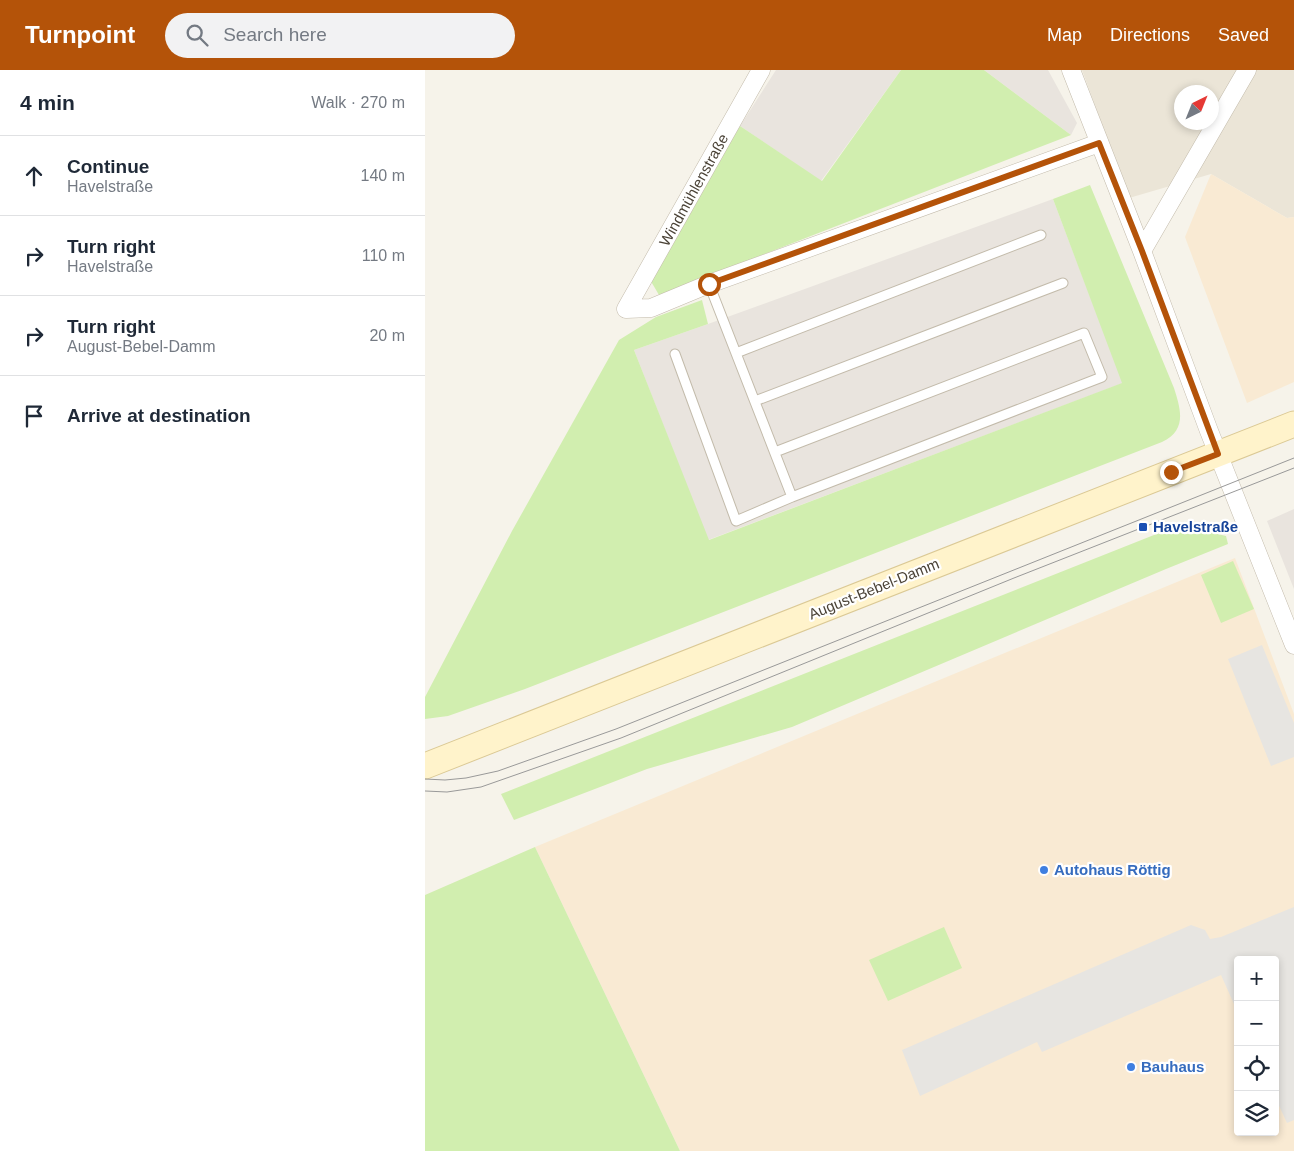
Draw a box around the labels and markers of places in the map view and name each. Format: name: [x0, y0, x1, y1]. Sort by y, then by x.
place label: Havelstraße: [1153, 518, 1238, 535]
marker: Havelstraße: [1137, 521, 1149, 533]
place label: Autohaus Röttig: [1054, 861, 1171, 878]
marker: Autohaus Röttig: [1038, 864, 1050, 876]
place label: Bauhaus: [1141, 1058, 1204, 1075]
marker: Bauhaus: [1125, 1061, 1137, 1073]

